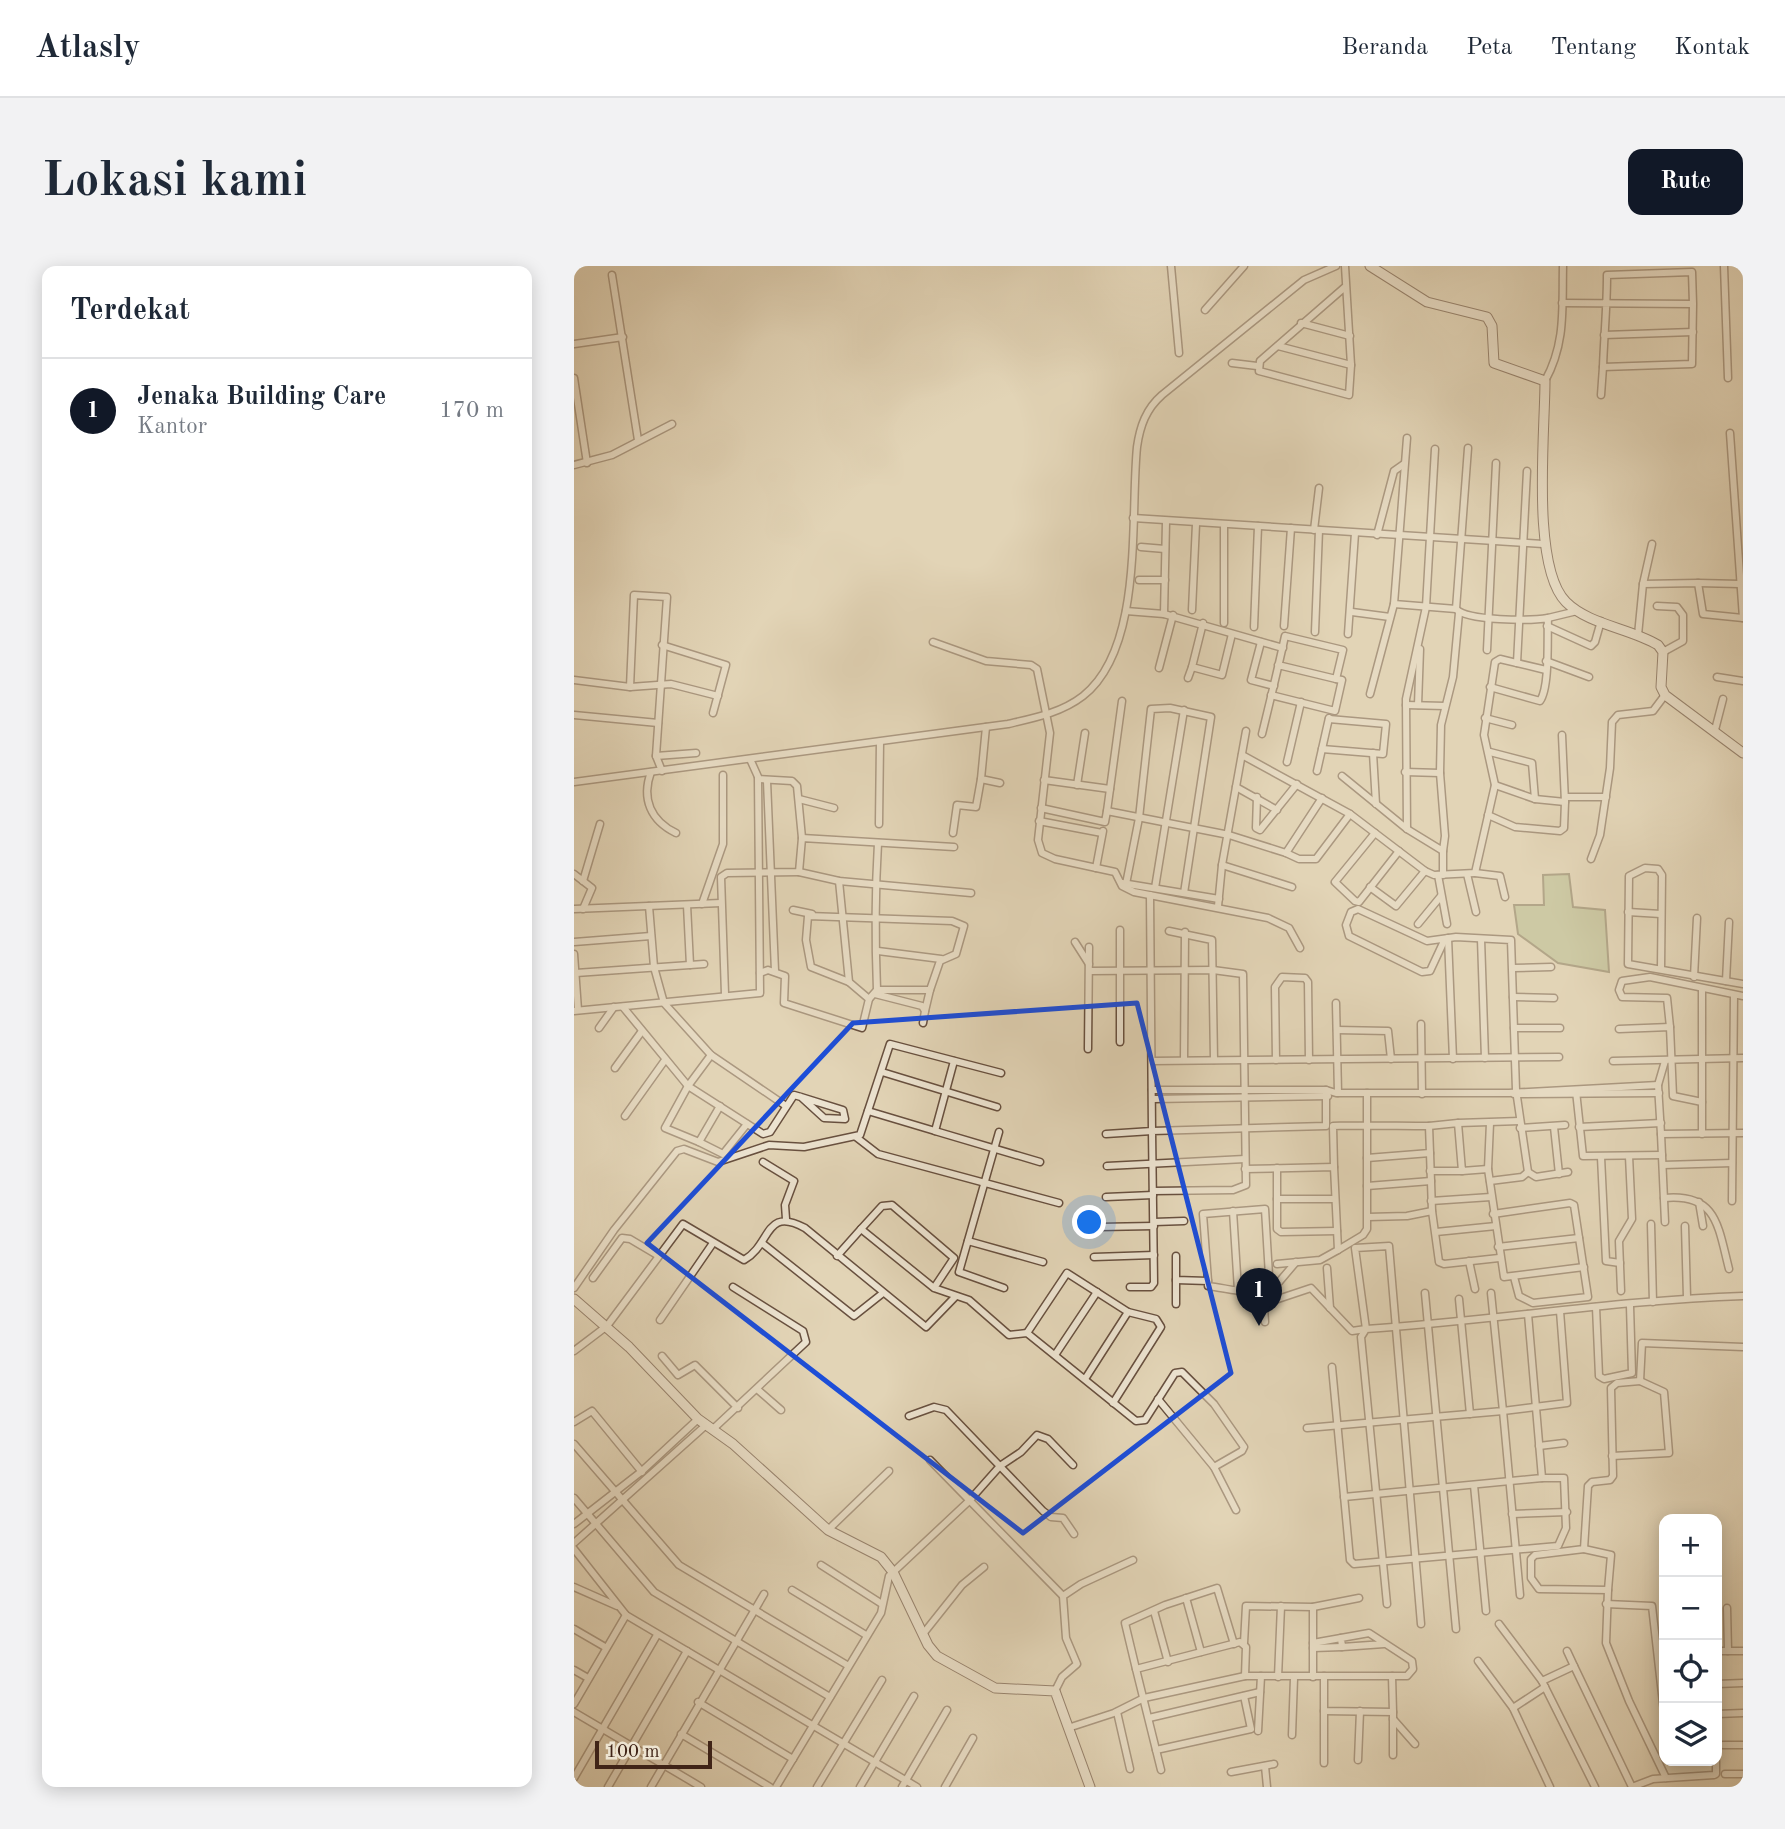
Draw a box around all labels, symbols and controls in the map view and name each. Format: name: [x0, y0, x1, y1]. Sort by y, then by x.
text: Atlasly: [35, 32, 140, 65]
text: Beranda: [1342, 36, 1428, 60]
text: Peta: [1466, 36, 1513, 60]
text: Tentang: [1551, 36, 1636, 60]
text: Kontak: [1674, 36, 1750, 60]
button: Rute: [1628, 149, 1743, 215]
text: Lokasi kami: [42, 158, 307, 207]
text: Terdekat: [70, 296, 190, 326]
text: Jenaka Building Care: [137, 384, 386, 410]
text: 1: [86, 399, 100, 422]
text: 170 m: [439, 399, 504, 422]
text: Kantor: [137, 415, 207, 438]
your location: [1072, 1205, 1106, 1239]
pin: 1: [1236, 1268, 1282, 1326]
map controls: [1659, 1514, 1722, 1766]
button: +: [1659, 1514, 1722, 1577]
button: −: [1659, 1577, 1722, 1640]
button: locate: [1659, 1640, 1722, 1703]
button: layers: [1659, 1703, 1722, 1766]
scale bar: [595, 1738, 712, 1770]
text: 100 m: [606, 1743, 659, 1762]

